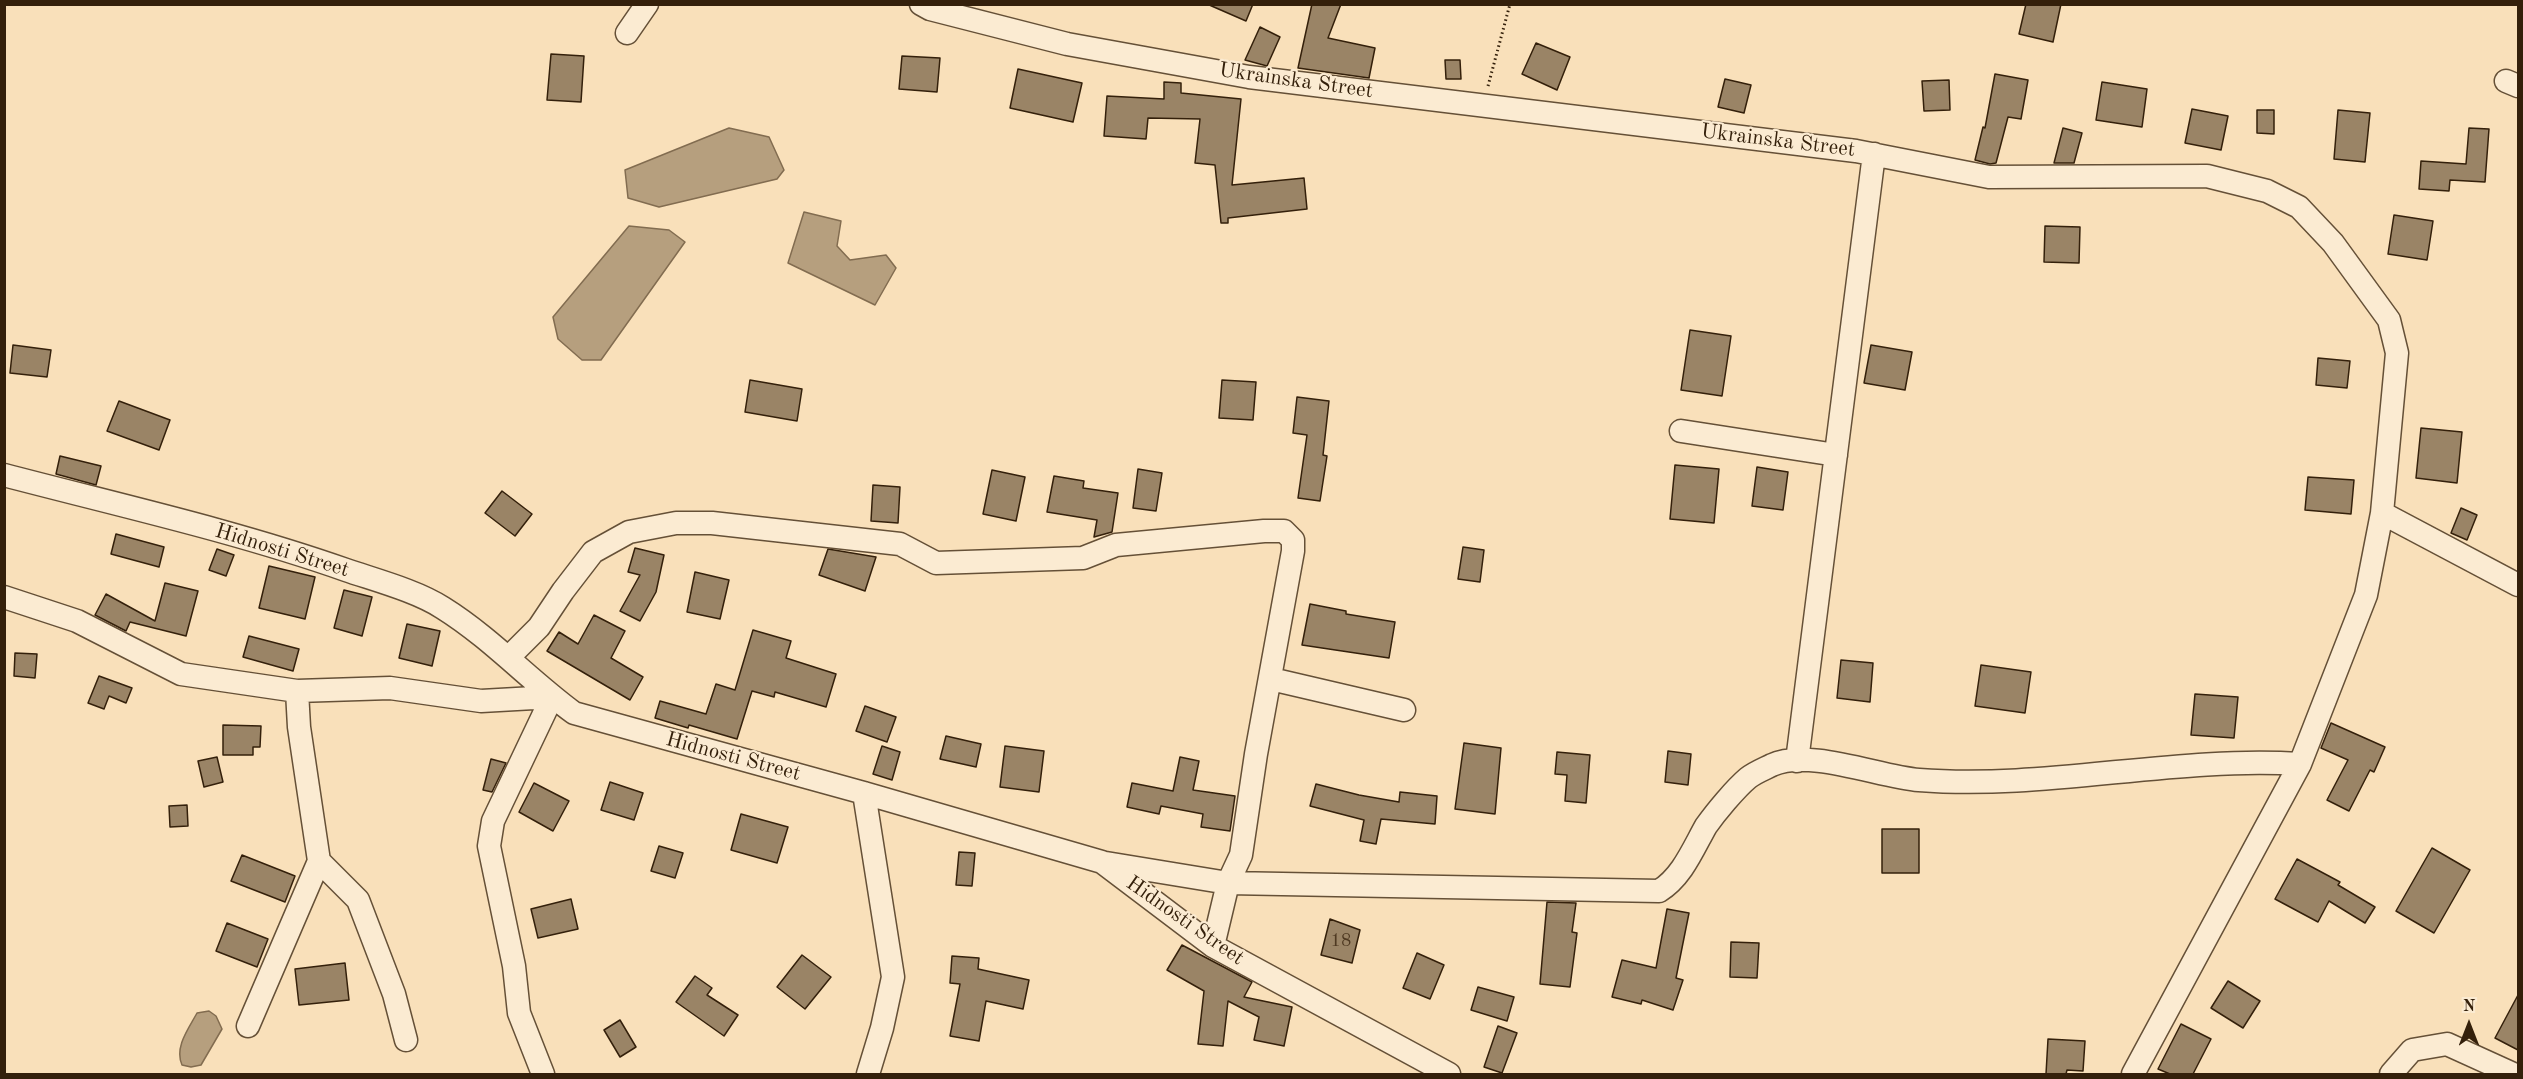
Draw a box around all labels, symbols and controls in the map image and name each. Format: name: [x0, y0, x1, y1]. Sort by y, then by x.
street label: Ukrainska Street: [1217, 58, 1375, 104]
street label: Ukrainska Street: [1699, 119, 1857, 163]
street label: Hidnosti Street: [212, 519, 352, 583]
street label: Hidnosti Street: [663, 727, 803, 787]
street label: Hidnosti Street: [1121, 871, 1249, 971]
house number: 18: [1331, 930, 1351, 952]
north arrow: [2439, 995, 2499, 1055]
text: N: [2463, 999, 2475, 1015]

